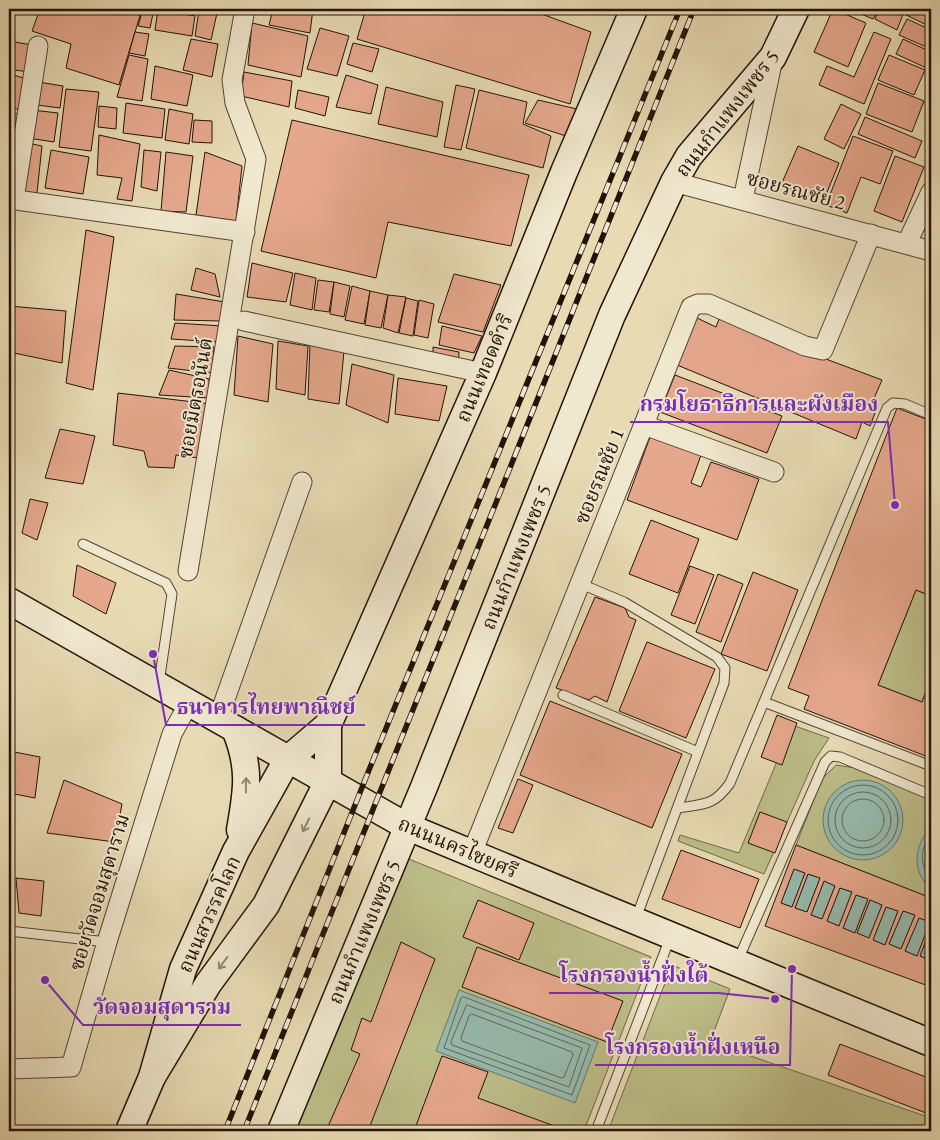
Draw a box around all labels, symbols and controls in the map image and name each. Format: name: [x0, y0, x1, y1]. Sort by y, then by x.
street label: ถนนกำแพงเพชร 5: [669, 44, 785, 182]
street label: ซอยรณชัย 2: [744, 164, 849, 216]
street label: ถนนเทอดดำริ: [449, 310, 519, 426]
street label: ซอยมิตรอนันต์: [172, 336, 218, 460]
callout: กรมโยธาธิการและผังเมือง: [630, 386, 888, 422]
text: กรมโยธาธิการและผังเมือง: [640, 389, 878, 417]
street label: ซอยรณชัย 1: [568, 424, 630, 528]
street label: ถนนกำแพงเพชร 5: [475, 481, 557, 633]
callout: ธนาคารไทยพาณิชย์: [166, 689, 365, 725]
text: ธนาคารไทยพาณิชย์: [177, 692, 357, 720]
one-way arrow: [242, 778, 251, 794]
street label: ซอยวัดจอมสุดาราม: [63, 810, 135, 974]
street label: ถนนนครไชยศรี: [394, 810, 522, 884]
one-way arrow: [301, 817, 311, 832]
street label: ถนนสวรรคโลก: [171, 851, 246, 977]
street label: ถนนกำแพงเพชร 5: [322, 856, 406, 1008]
one-way arrow: [218, 956, 228, 970]
callout: โรงกรองน้ำฝั่งใต้: [549, 957, 718, 993]
text: โรงกรองน้ำฝั่งใต้: [559, 959, 708, 988]
callout: วัดจอมสุดาราม: [83, 989, 241, 1025]
text: วัดจอมสุดาราม: [93, 993, 231, 1021]
callout: โรงกรองน้ำฝั่งเหนือ: [595, 1029, 790, 1065]
text: โรงกรองน้ำฝั่งเหนือ: [605, 1031, 780, 1060]

